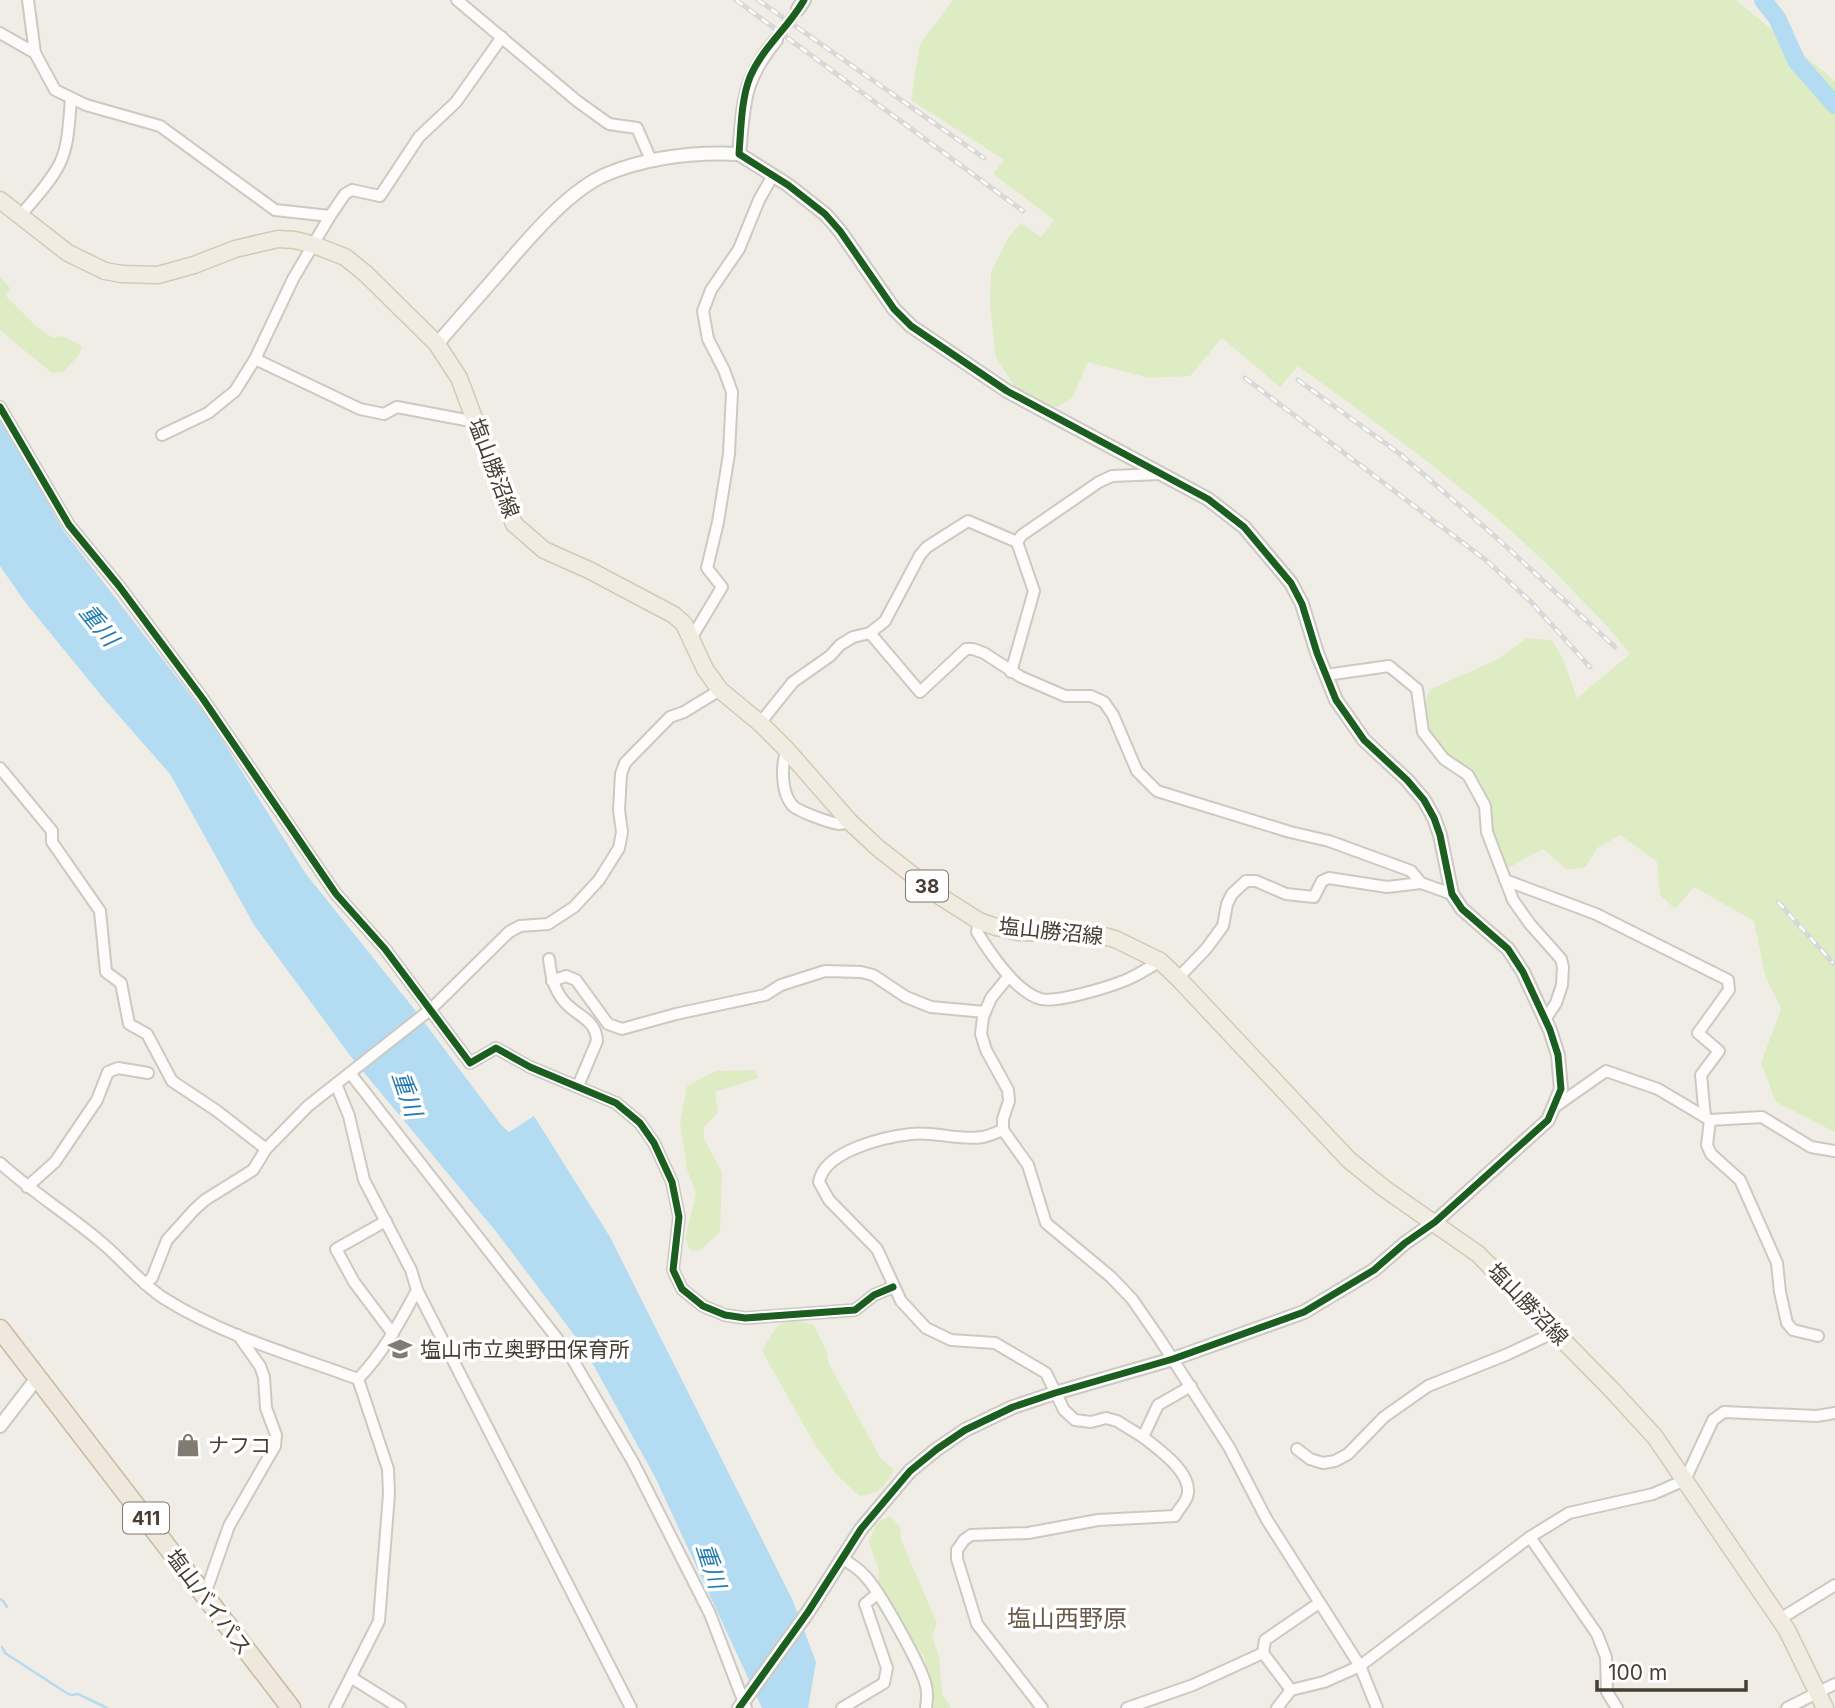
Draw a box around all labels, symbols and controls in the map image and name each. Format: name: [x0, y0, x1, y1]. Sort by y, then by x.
street label: 塩山勝沼線: [464, 415, 524, 521]
water label: 重川: [74, 598, 126, 654]
road number: 38: [906, 870, 948, 902]
street label: 塩山勝沼線: [997, 913, 1105, 949]
water label: 重川: [386, 1068, 429, 1123]
street label: 塩山勝沼線: [1483, 1258, 1573, 1350]
school or university icon: 塩山市立奥野田保育所: [386, 1335, 414, 1363]
place label: 塩山市立奥野田保育所: [420, 1337, 630, 1362]
shop icon: ナフコ: [174, 1431, 202, 1459]
place label: ナフコ: [208, 1433, 271, 1458]
road number: 411: [123, 1502, 169, 1534]
water label: 重川: [691, 1540, 732, 1595]
street label: 塩山バイパス: [161, 1544, 257, 1660]
district label: 塩山西野原: [1007, 1604, 1127, 1633]
scale bar: [1597, 1648, 1746, 1692]
text: 100 m: [1608, 1660, 1667, 1685]

